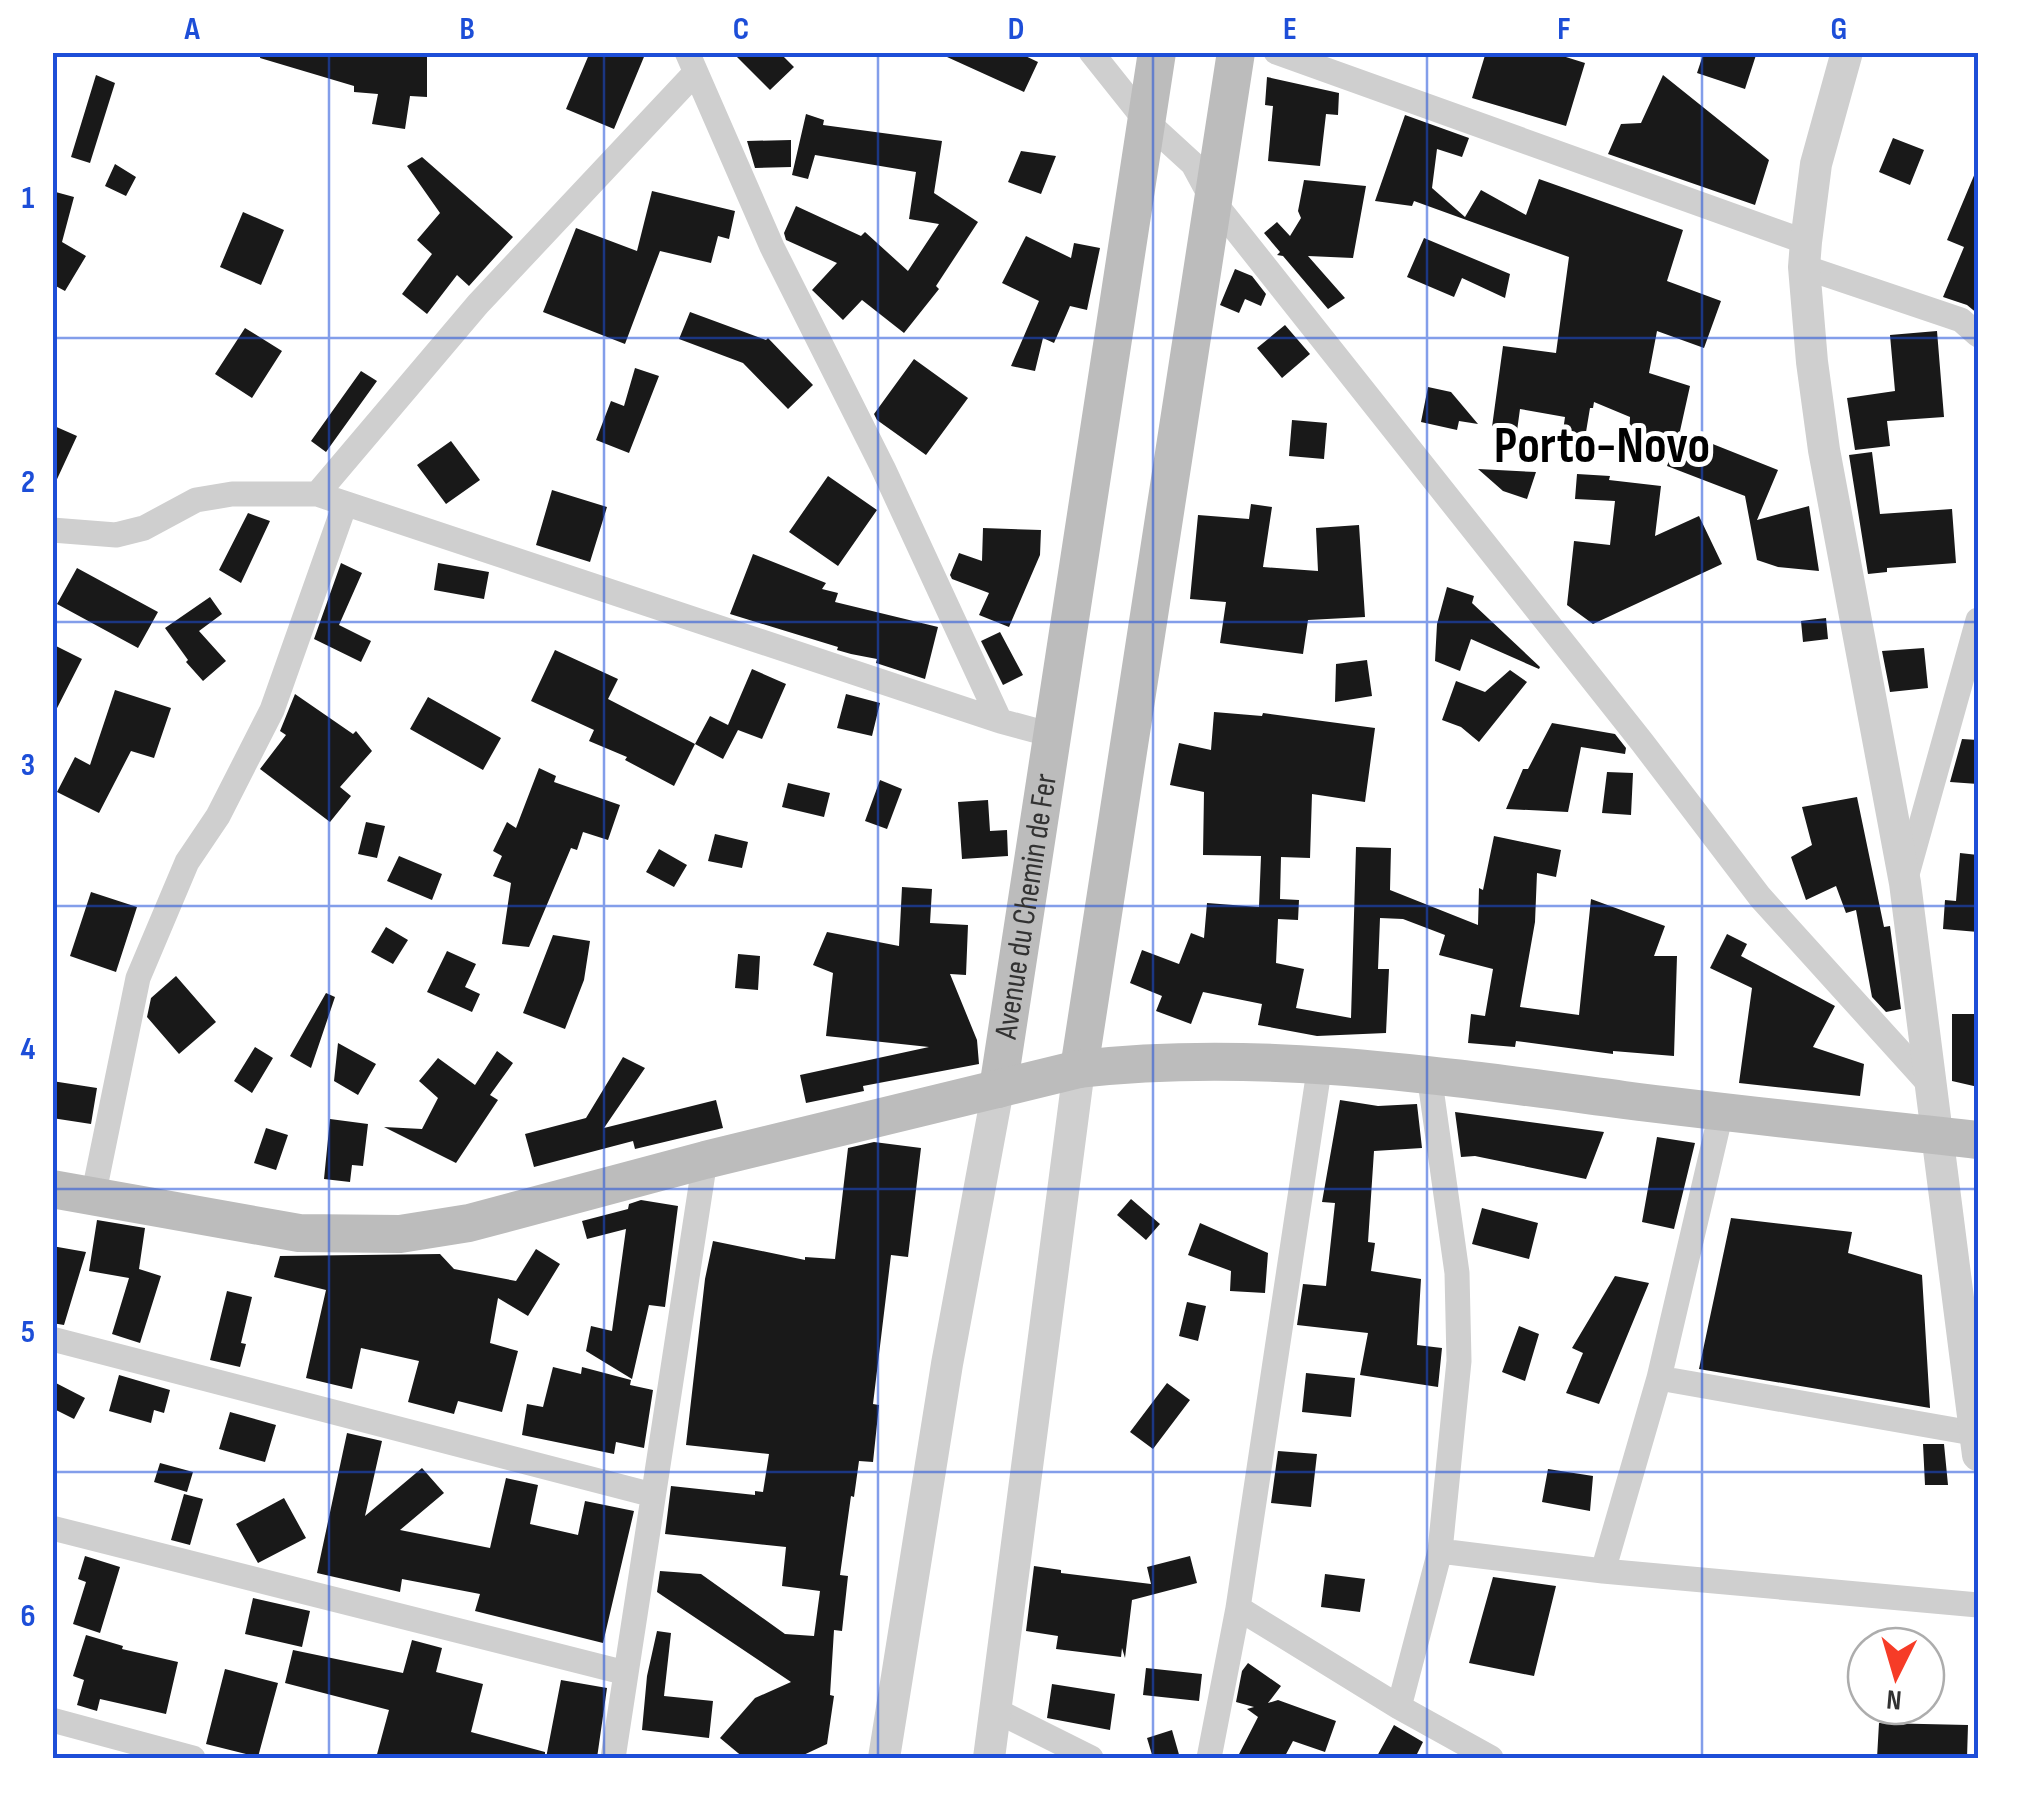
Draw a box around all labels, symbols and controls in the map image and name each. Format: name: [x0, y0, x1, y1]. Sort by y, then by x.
text: A: [183, 10, 200, 49]
text: B: [459, 10, 475, 49]
text: C: [733, 10, 749, 49]
text: D: [1008, 10, 1024, 49]
text: E: [1283, 10, 1297, 49]
text: F: [1557, 10, 1571, 49]
text: G: [1831, 10, 1847, 49]
text: 1: [22, 179, 35, 218]
district label: Porto-Novo: [1494, 415, 1710, 478]
text: 2: [21, 463, 35, 502]
text: 3: [21, 746, 35, 785]
street label: Avenue du Chemin de Fer: [986, 771, 1066, 1042]
text: 4: [21, 1030, 36, 1069]
text: 5: [21, 1313, 35, 1352]
text: 6: [20, 1597, 36, 1636]
north arrow: [1846, 1626, 1946, 1726]
text: N: [1885, 1682, 1903, 1716]

